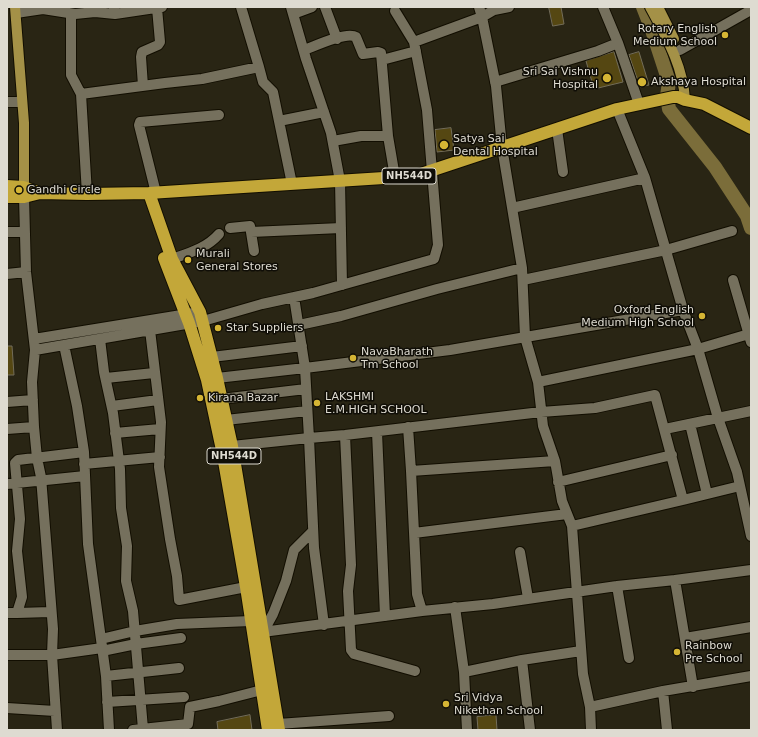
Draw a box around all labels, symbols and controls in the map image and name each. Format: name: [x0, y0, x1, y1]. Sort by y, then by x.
place label: Rotary English Medium School: [633, 22, 717, 48]
marker: Rotary English Medium School: [720, 30, 730, 40]
place label: Sri Sai Vishnu Hospital: [523, 65, 598, 91]
marker: Sri Sai Vishnu Hospital: [601, 72, 613, 84]
place label: Akshaya Hospital: [651, 75, 746, 89]
marker: Akshaya Hospital: [636, 76, 648, 88]
place label: Satya Sai Dental Hospital: [453, 132, 538, 158]
marker: Satya Sai Dental Hospital: [438, 139, 450, 151]
road number: NH544D: [382, 168, 436, 184]
place label: Gandhi Circle: [27, 183, 101, 197]
marker: Gandhi Circle: [14, 185, 24, 195]
place label: Murali General Stores: [196, 247, 278, 273]
marker: Murali General Stores: [183, 255, 193, 265]
place label: Oxford English Medium High School: [581, 303, 694, 329]
marker: Oxford English Medium High School: [697, 311, 707, 321]
place label: Star Suppliers: [226, 321, 303, 335]
marker: Star Suppliers: [213, 323, 223, 333]
place label: NavaBharath Tm School: [361, 345, 433, 371]
marker: NavaBharath Tm School: [348, 353, 358, 363]
place label: LAKSHMI E.M.HIGH SCHOOL: [325, 390, 427, 416]
place label: Kirana Bazar: [208, 391, 278, 405]
marker: Kirana Bazar: [195, 393, 205, 403]
marker: LAKSHMI E.M.HIGH SCHOOL: [312, 398, 322, 408]
road number: NH544D: [207, 448, 261, 464]
place label: Rainbow Pre School: [685, 639, 743, 665]
marker: Rainbow Pre School: [672, 647, 682, 657]
place label: Sri Vidya Nikethan School: [454, 691, 543, 717]
marker: Sri Vidya Nikethan School: [441, 699, 451, 709]

